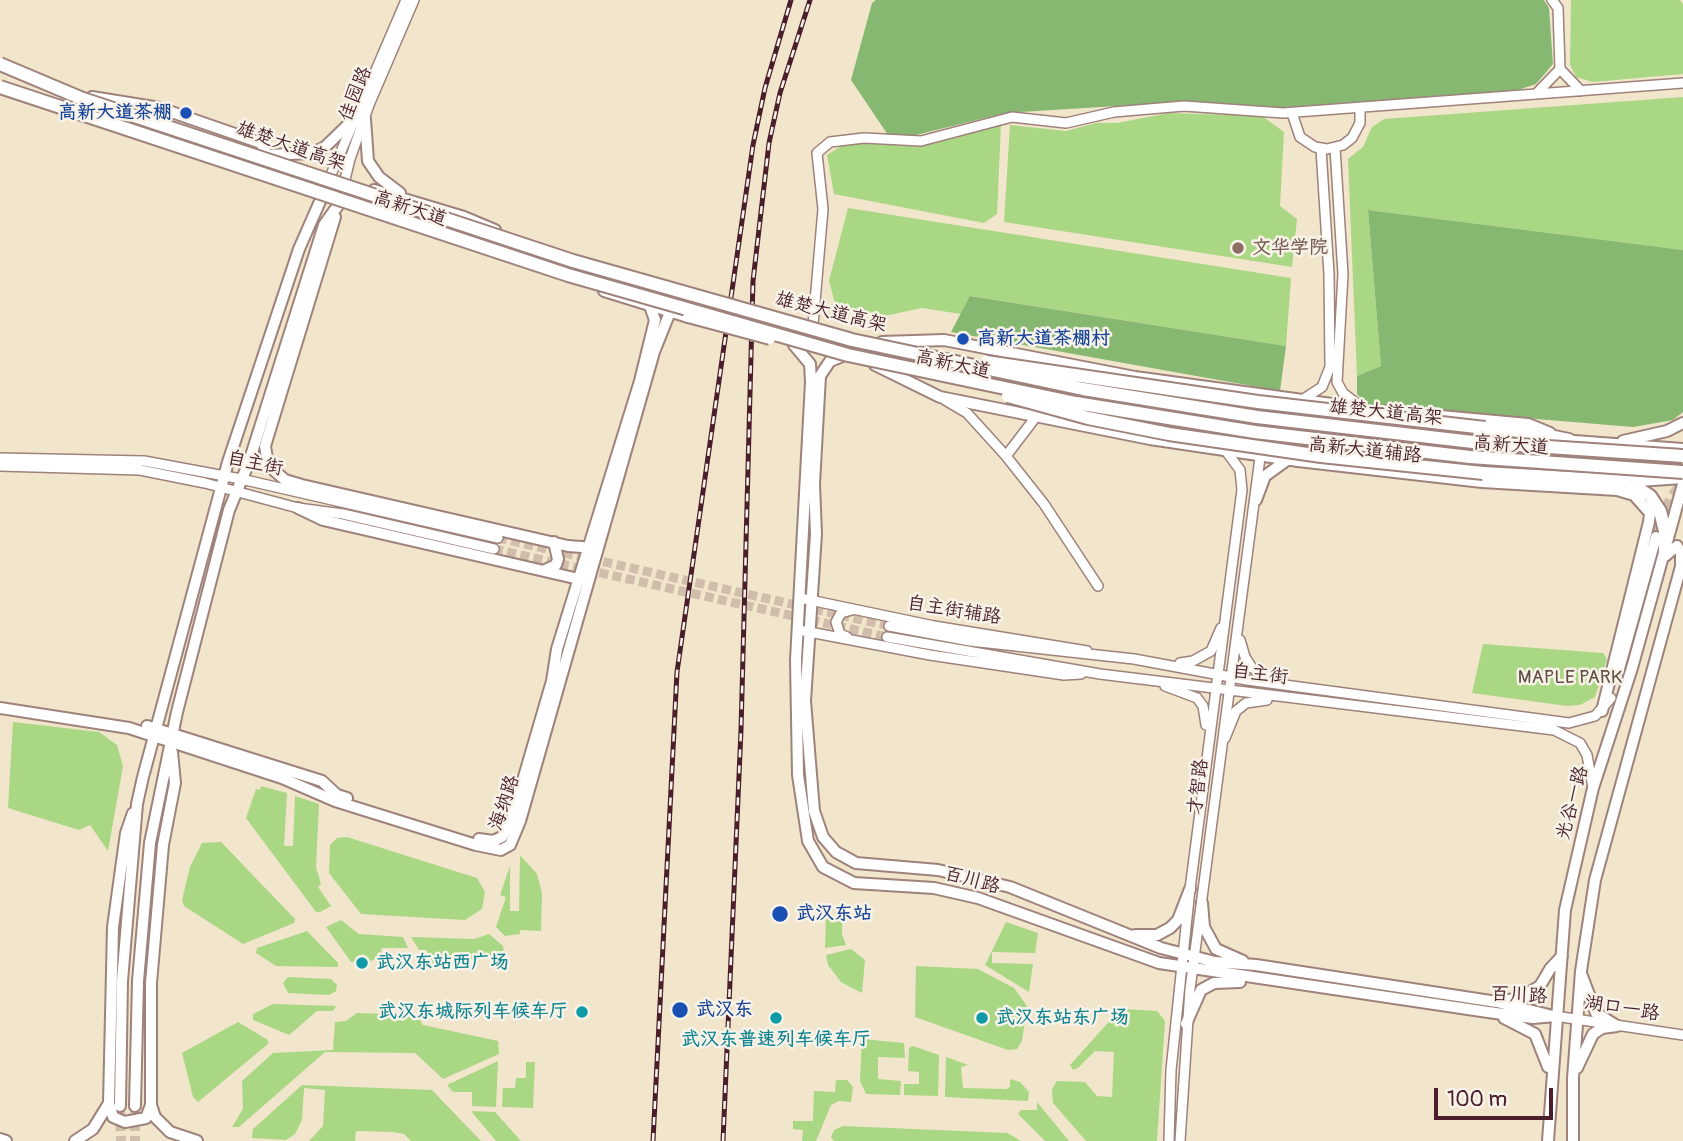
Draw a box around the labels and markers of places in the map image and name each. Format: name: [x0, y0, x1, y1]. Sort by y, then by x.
place label: 高新大道茶棚: [58, 102, 172, 124]
marker: 高新大道茶棚: [178, 105, 194, 121]
place label: 文华学院: [1252, 237, 1328, 259]
marker: 文华学院: [1230, 240, 1246, 256]
place label: 高新大道茶棚村: [977, 328, 1110, 350]
marker: 高新大道茶棚村: [955, 331, 971, 347]
place label: 武汉东站: [796, 903, 872, 925]
marker: 武汉东站: [770, 904, 790, 924]
place label: 武汉东站西广场: [376, 952, 509, 974]
marker: 武汉东站西广场: [354, 955, 370, 971]
place label: 武汉东: [696, 999, 753, 1021]
marker: 武汉东: [670, 1000, 690, 1020]
place label: 武汉东城际列车候车厅: [378, 1001, 568, 1023]
marker: 武汉东城际列车候车厅: [574, 1004, 590, 1020]
place label: 武汉东站东广场: [996, 1007, 1129, 1029]
marker: 武汉东普速列车候车厅: [768, 1010, 784, 1026]
marker: 武汉东站东广场: [974, 1010, 990, 1026]
place label: 武汉东普速列车候车厅: [681, 1029, 871, 1051]

